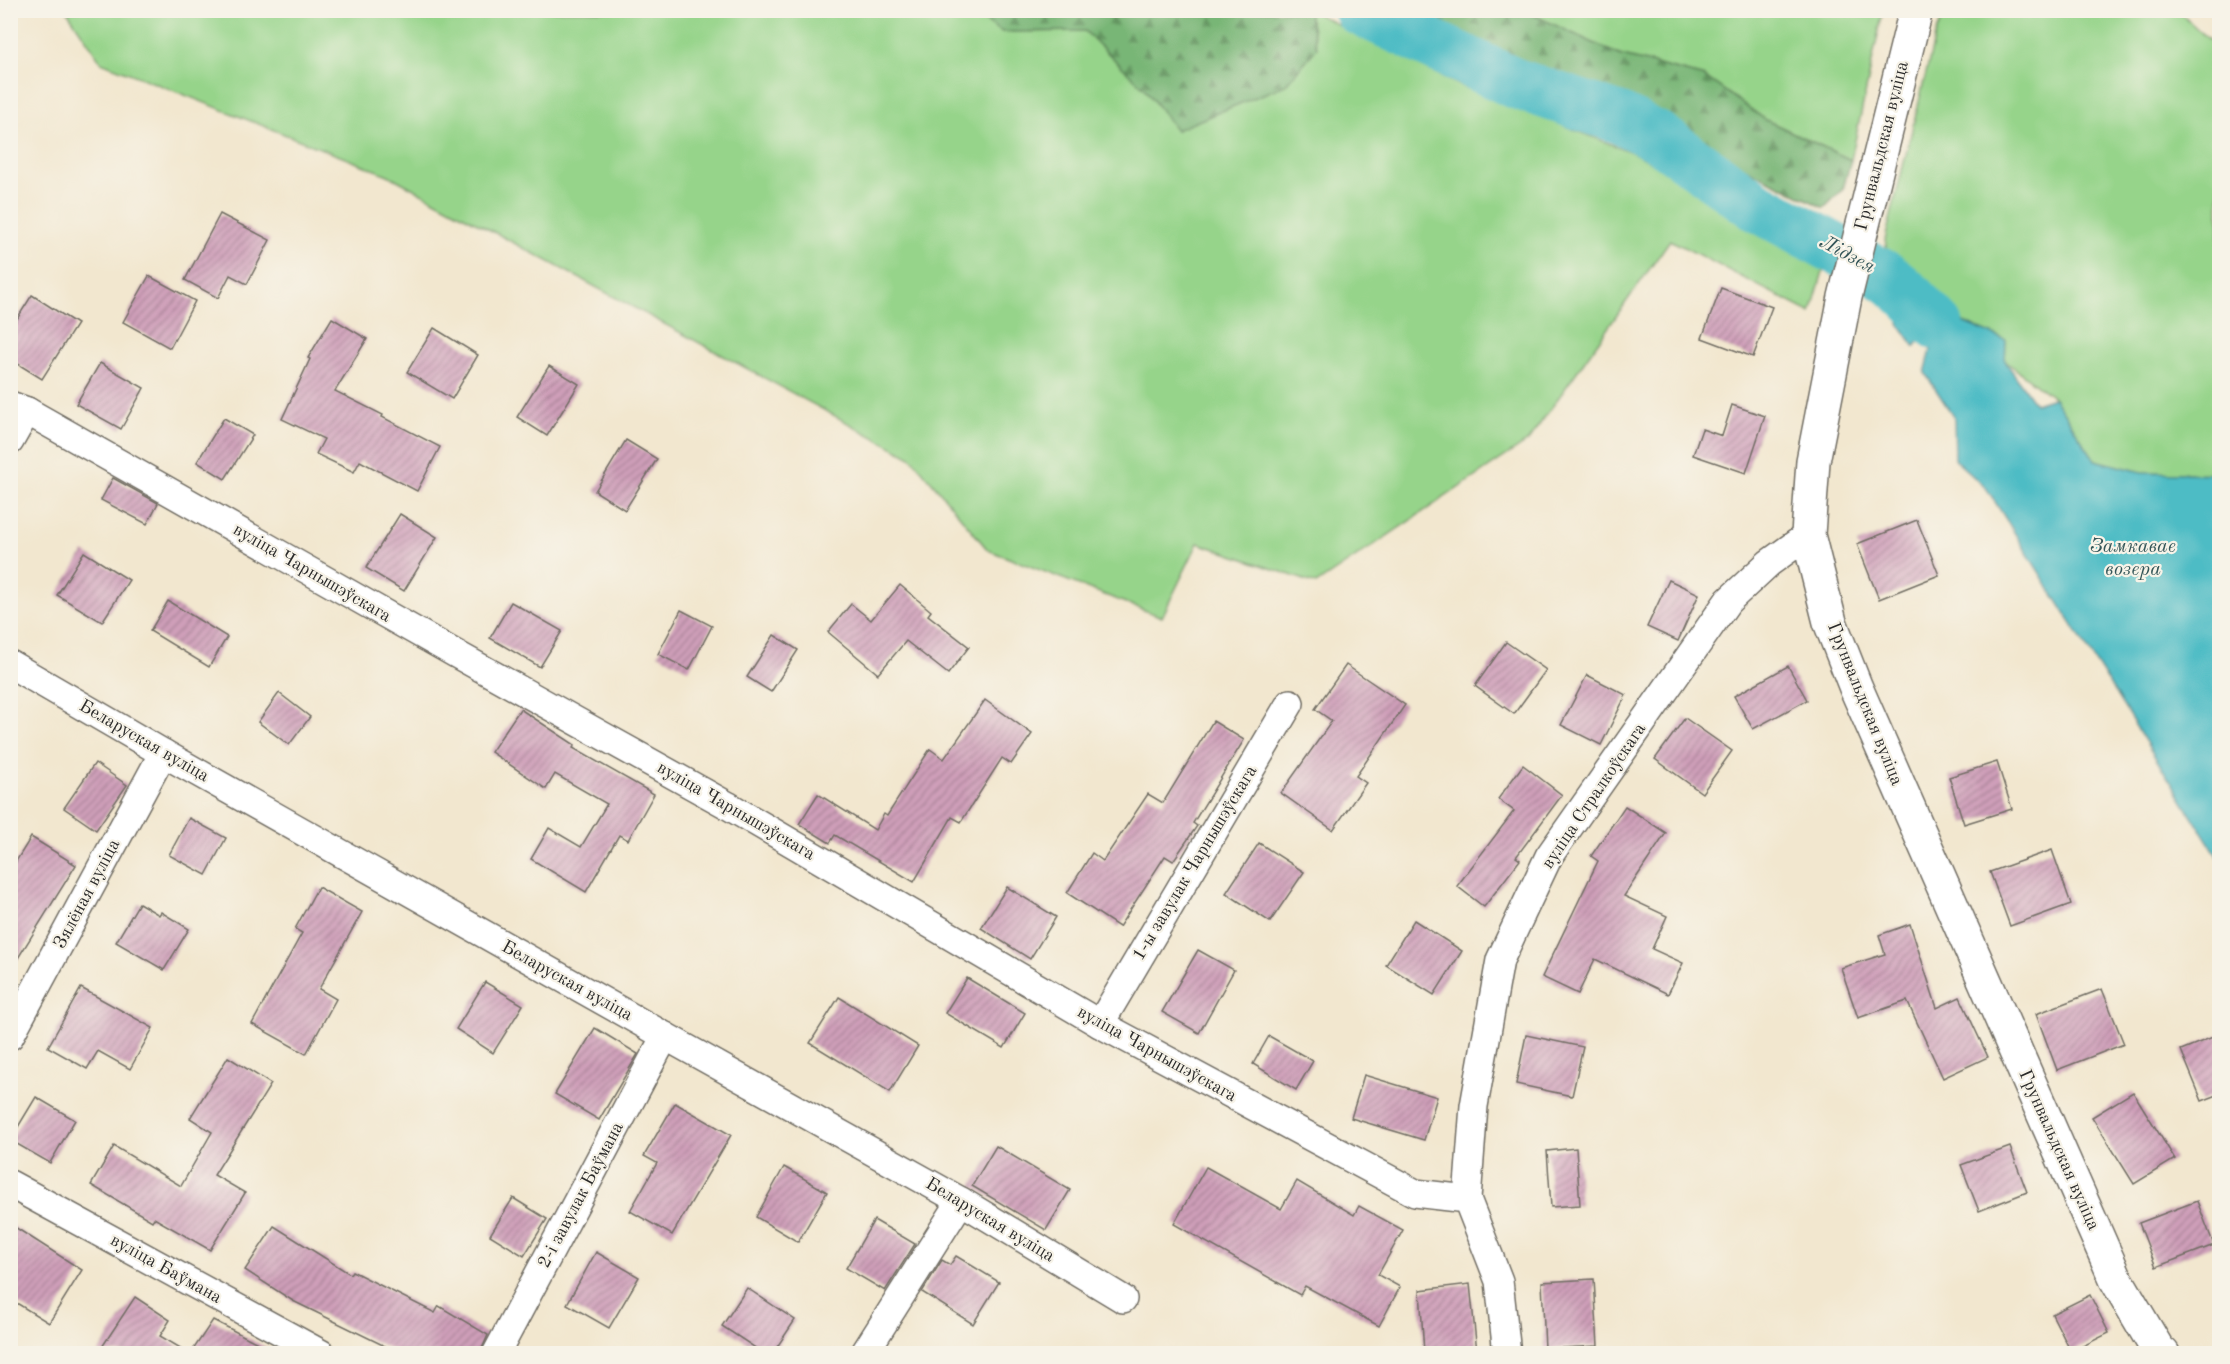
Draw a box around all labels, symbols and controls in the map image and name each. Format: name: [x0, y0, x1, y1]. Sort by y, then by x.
street label: Грунвальдская вуліца: [1852, 59, 1912, 233]
water label: Лідзея: [1816, 232, 1878, 278]
street label: вуліца Чарнышэўскага: [230, 520, 394, 626]
water label: Замкавае возера: [2090, 537, 2176, 580]
street label: Грунвальдская вуліца: [1824, 620, 1906, 788]
street label: Беларуская вуліца: [76, 697, 212, 785]
street label: вуліца Стралкоўскага: [1539, 720, 1649, 872]
street label: вуліца Чарнышэўскага: [654, 758, 818, 864]
street label: 1-ы завулак Чарнышэўскага: [1130, 762, 1260, 964]
street label: Зялёная вуліца: [51, 836, 123, 952]
street label: Беларуская вуліца: [499, 938, 636, 1024]
street label: вуліца Чарнышэўскага: [1074, 1003, 1240, 1105]
street label: Грунвальдская вуліца: [2015, 1067, 2103, 1233]
street label: 2-і завулак Баўмана: [535, 1119, 627, 1271]
street label: Беларуская вуліца: [923, 1175, 1058, 1266]
street label: вуліца Баўмана: [107, 1231, 225, 1307]

